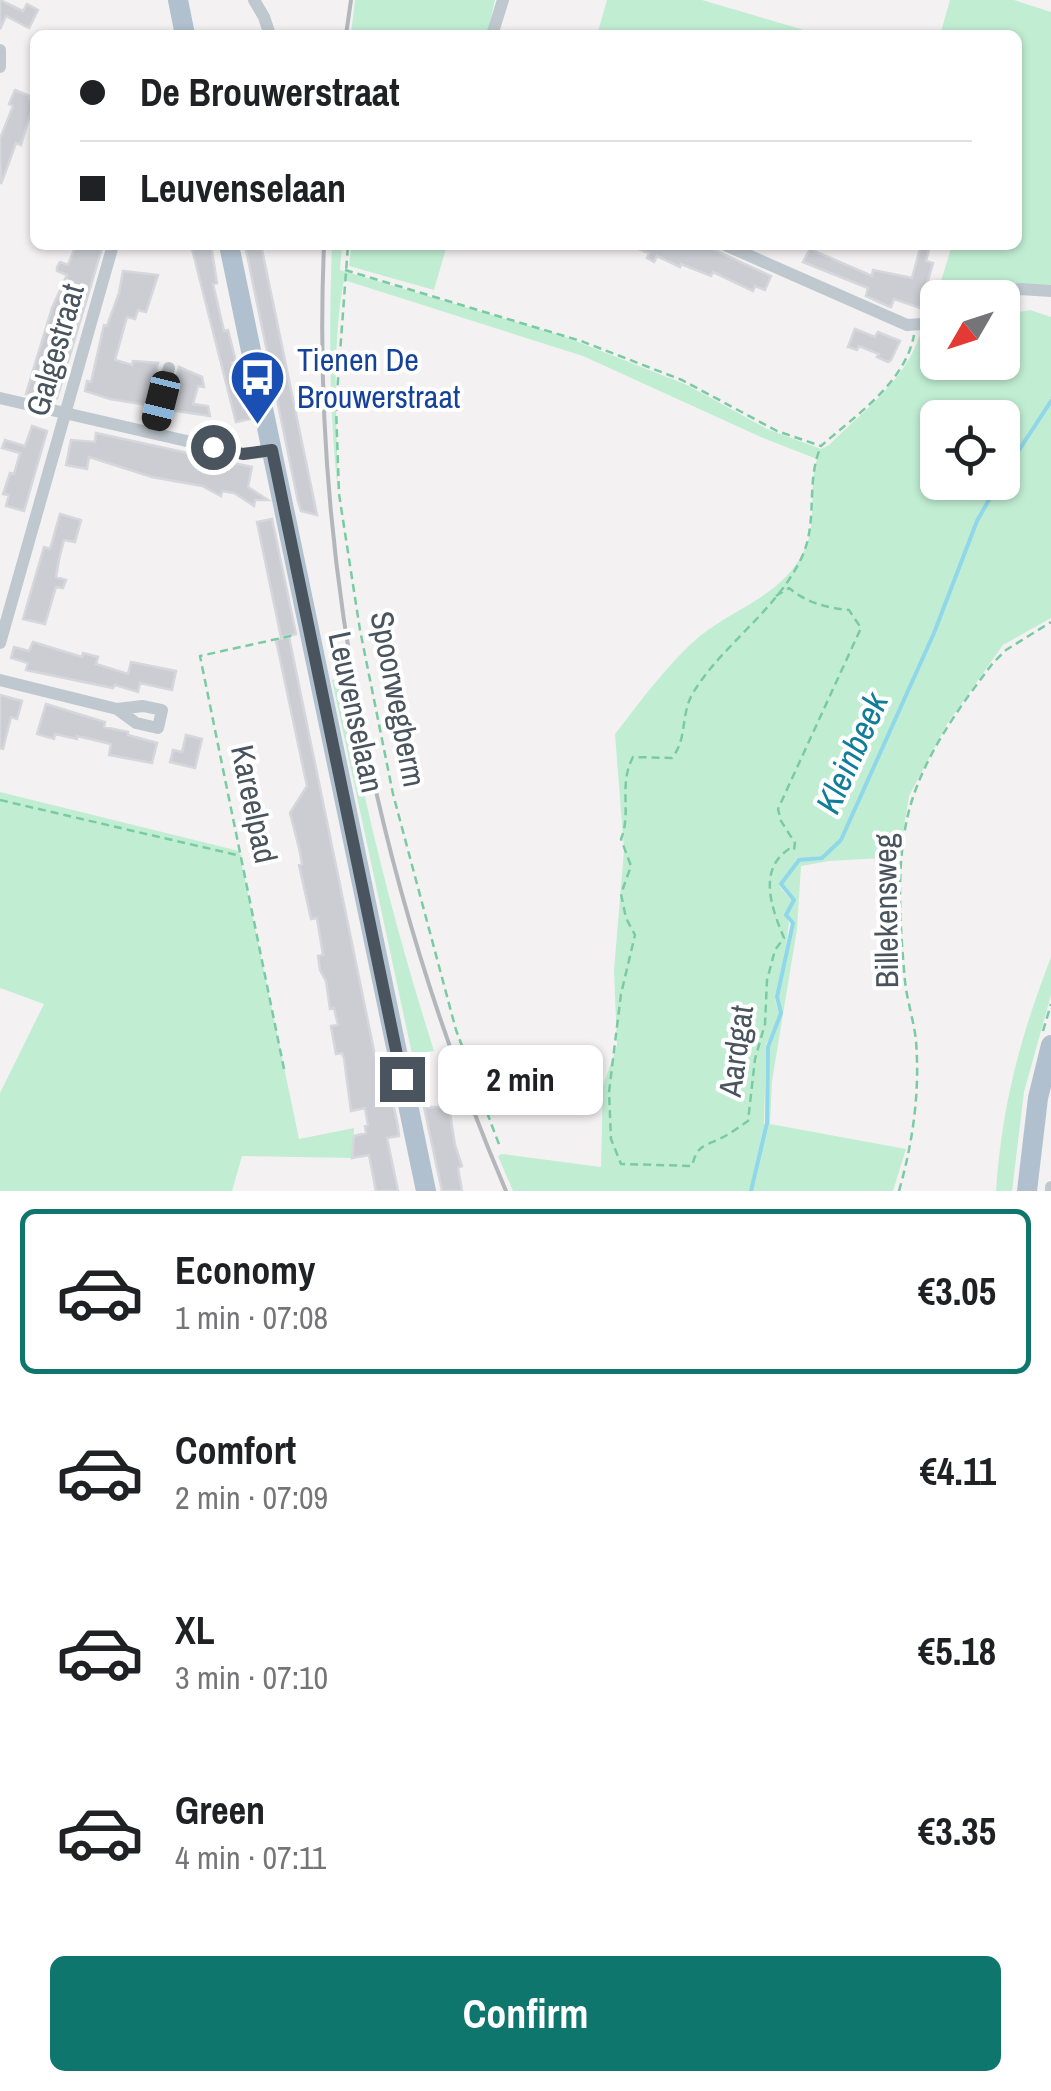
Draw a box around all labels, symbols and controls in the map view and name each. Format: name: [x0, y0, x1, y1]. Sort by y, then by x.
text: De Brouwerstraat: [140, 67, 400, 118]
text: Leuvenselaan: [140, 163, 346, 214]
street label: Galgestraat: [15, 279, 94, 421]
north arrow: [920, 280, 1020, 380]
map controls: [920, 280, 1020, 500]
place label: Tienen De Brouwerstraat: [297, 338, 460, 418]
bus stop icon: Tienen De Brouwerstraat: [228, 348, 288, 427]
car: [139, 368, 183, 434]
button: locate: [920, 400, 1020, 500]
route start: [191, 425, 236, 470]
street label: Spoorwegberm: [360, 607, 437, 790]
street label: Leuvenselaan: [318, 628, 395, 796]
water label: Kleinbeek: [804, 683, 900, 821]
street label: Kareelpad: [221, 741, 288, 867]
street label: Billekensweg: [863, 833, 908, 989]
street label: Aardgat: [708, 1002, 763, 1100]
callout: 2 min: [437, 1044, 602, 1114]
route end: [380, 1057, 425, 1102]
text: 2 min: [486, 1058, 555, 1101]
text: Economy: [175, 1245, 315, 1296]
icon: car: [55, 1247, 145, 1337]
text: €3.05: [918, 1266, 996, 1317]
text: 1 min · 07:08: [175, 1296, 328, 1339]
text: Comfort: [175, 1425, 296, 1476]
icon: car: [55, 1427, 145, 1517]
text: €4.11: [920, 1446, 996, 1497]
text: 2 min · 07:09: [175, 1476, 328, 1519]
text: XL: [175, 1605, 215, 1656]
icon: car: [55, 1607, 145, 1697]
text: €5.18: [918, 1626, 996, 1677]
text: 3 min · 07:10: [175, 1656, 328, 1699]
text: Green: [175, 1785, 265, 1836]
icon: car: [55, 1787, 145, 1877]
text: €3.35: [918, 1806, 996, 1857]
text: 4 min · 07:11: [175, 1836, 326, 1879]
button: Confirm: [50, 1956, 1001, 2071]

